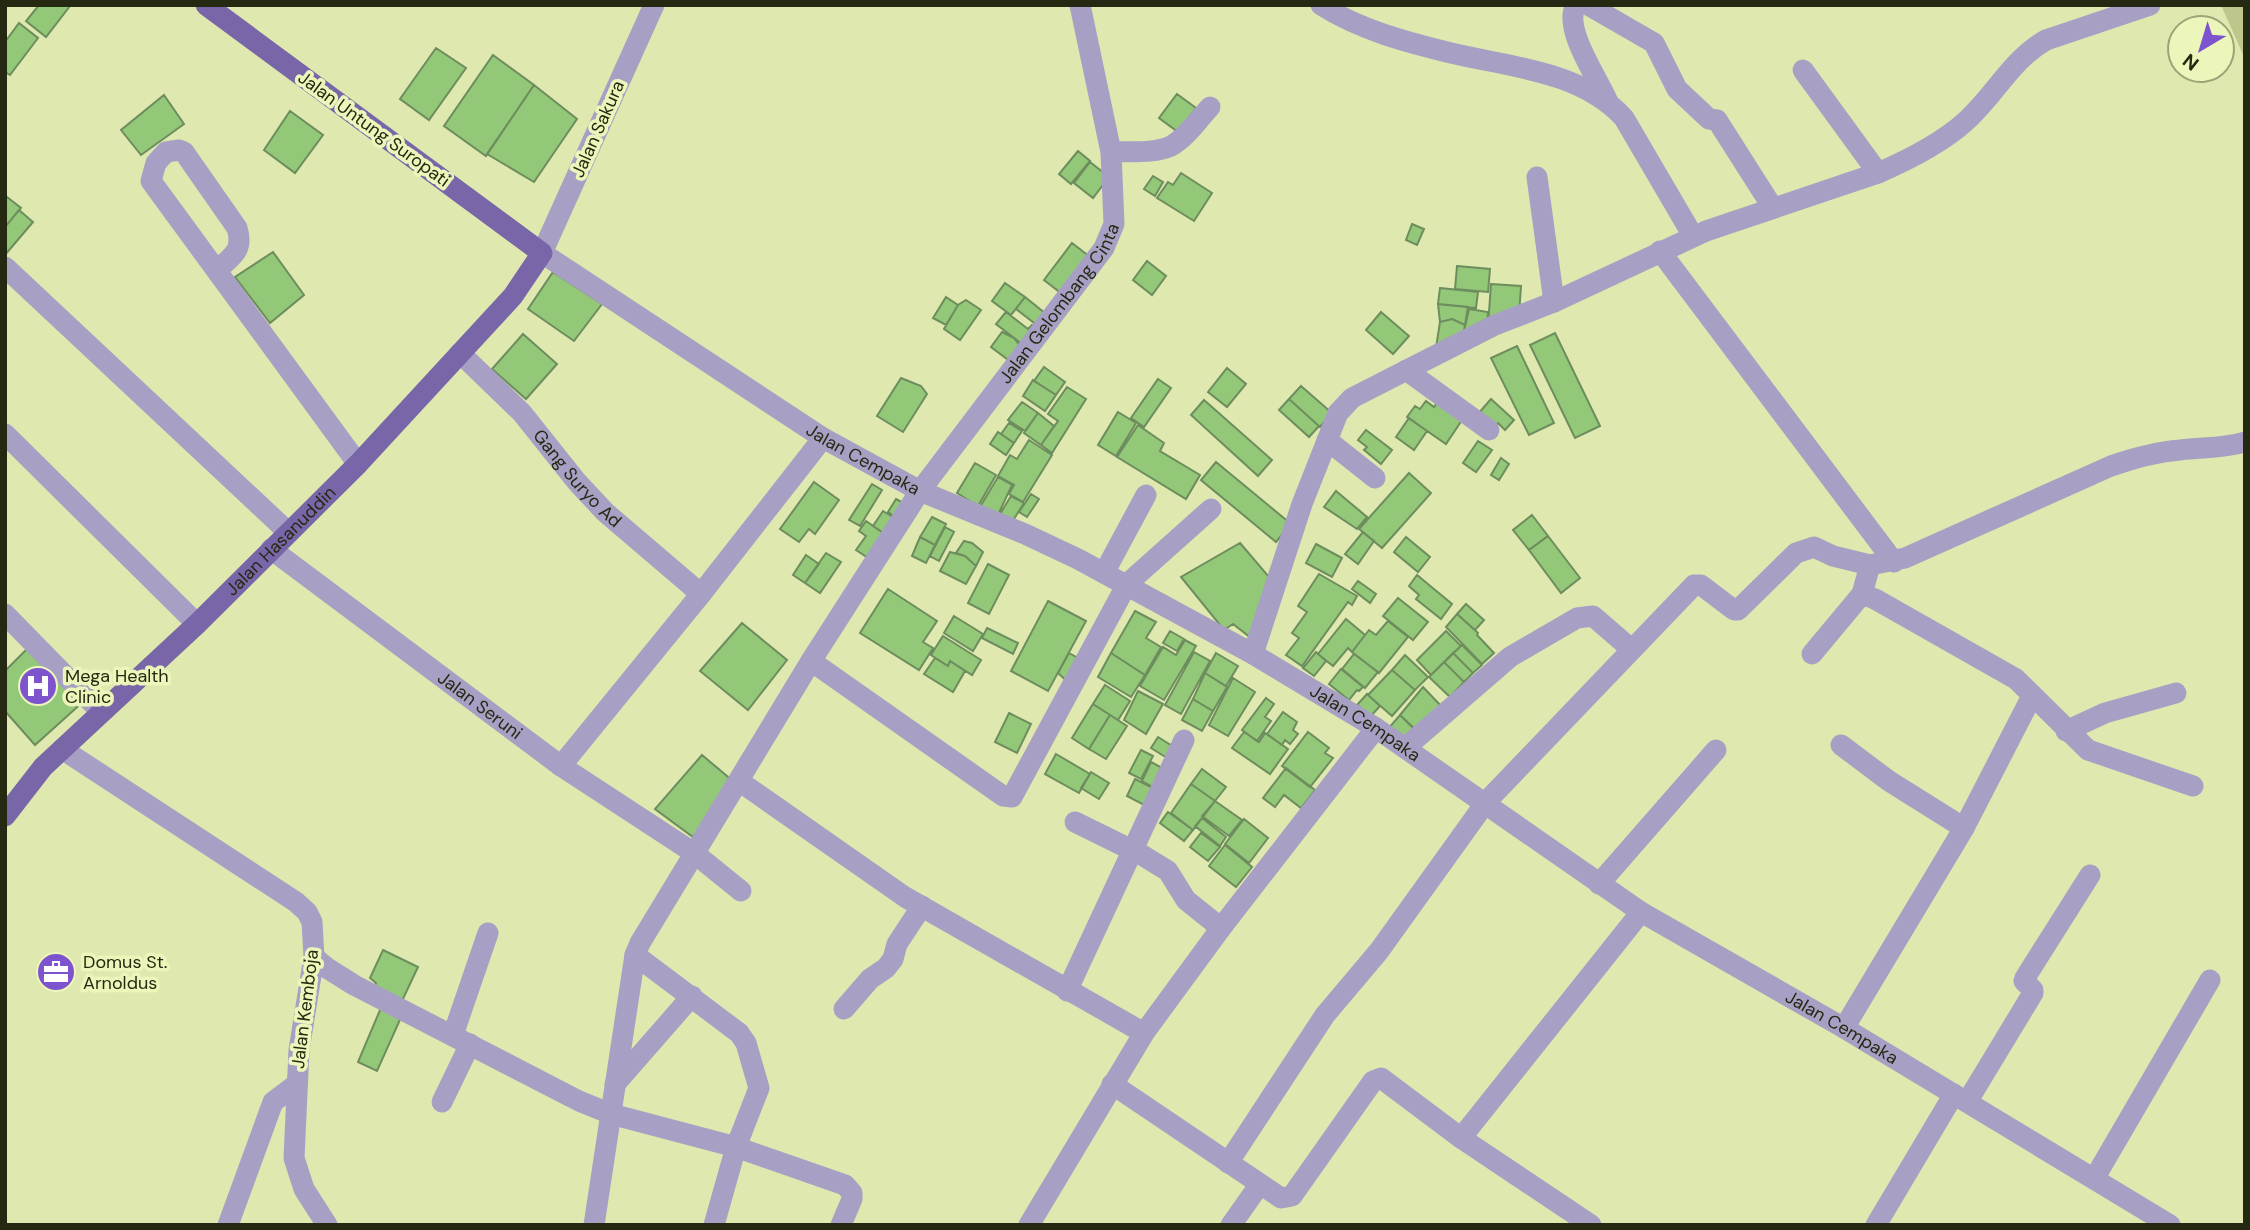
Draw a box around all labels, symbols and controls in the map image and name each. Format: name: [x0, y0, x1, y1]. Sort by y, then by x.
north arrow: [2166, 14, 2236, 84]
text: N: [2178, 48, 2204, 76]
street label: Jalan Untung Suropati: [293, 66, 455, 192]
street label: Jalan Sakura: [566, 77, 630, 181]
street label: Jalan Gelombang Cinta: [994, 219, 1125, 389]
street label: Jalan Cempaka: [801, 418, 924, 501]
street label: Gang Suryo Ad: [528, 424, 627, 533]
street label: Jalan Hasanuddin: [220, 481, 341, 601]
place label: Mega Health Clinic: [65, 664, 169, 709]
hospital icon: Mega Health Clinic: [17, 665, 59, 707]
street label: Jalan Seruni: [433, 666, 527, 745]
street label: Jalan Cempaka: [1305, 679, 1425, 767]
street label: Jalan Kemboja: [286, 948, 324, 1070]
place label: Domus St. Arnoldus: [83, 950, 167, 995]
office icon: Domus St. Arnoldus: [35, 951, 77, 993]
street label: Jalan Cempaka: [1781, 985, 1903, 1070]

